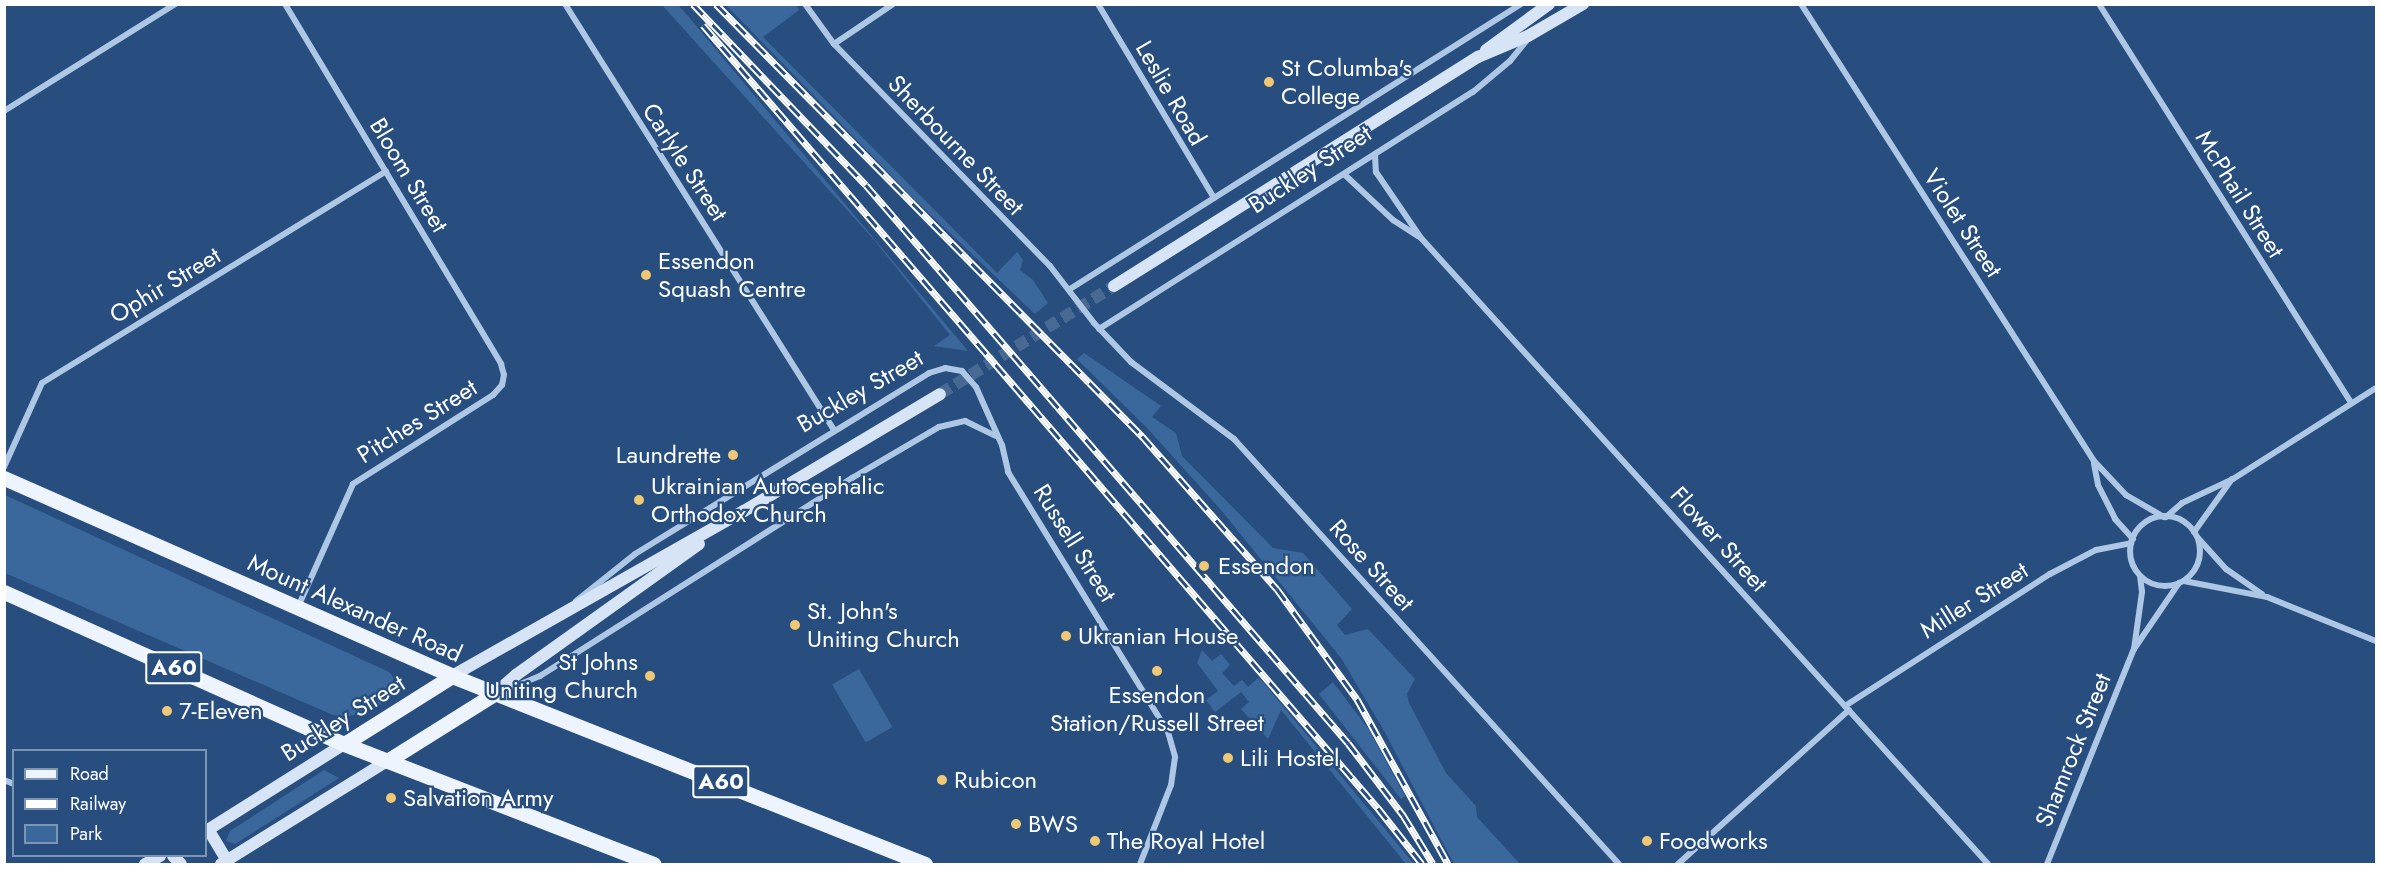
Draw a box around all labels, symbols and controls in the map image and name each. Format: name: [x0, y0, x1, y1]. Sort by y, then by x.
street label: Leslie Road: [1130, 36, 1212, 150]
place label: St Columba's College: [1281, 54, 1412, 110]
street label: Sherbourne Street: [882, 69, 1030, 221]
marker: St Columba's College: [1262, 75, 1276, 89]
street label: Carlyle Street: [636, 98, 734, 226]
street label: Bloom Street: [364, 113, 454, 237]
street label: Buckley Street: [1243, 119, 1377, 219]
street label: McPhail Street: [2190, 125, 2290, 263]
street label: Violet Street: [1917, 163, 2009, 283]
street label: Ophir Street: [104, 241, 226, 329]
place label: Essendon Squash Centre: [658, 247, 806, 303]
marker: Essendon Squash Centre: [639, 268, 653, 282]
street label: Buckley Street: [792, 343, 928, 439]
street label: Pitches Street: [352, 373, 482, 469]
place label: Laundrette: [616, 441, 721, 469]
marker: Laundrette: [726, 448, 740, 462]
place label: Ukrainian Autocephalic Orthodox Church: [651, 472, 884, 528]
street label: Russell Street: [1027, 479, 1123, 607]
street label: Flower Street: [1664, 481, 1774, 597]
marker: Ukrainian Autocephalic Orthodox Church: [632, 493, 646, 507]
street label: Rose Street: [1323, 513, 1421, 617]
street label: Mount Alexander Road: [243, 548, 467, 668]
place label: Essendon: [1218, 552, 1315, 580]
street label: Miller Street: [1915, 556, 2033, 644]
marker: Essendon: [1195, 557, 1213, 575]
place label: St. John's Uniting Church: [807, 597, 960, 653]
marker: St. John's Uniting Church: [788, 618, 802, 632]
place label: Ukranian House: [1078, 622, 1238, 650]
marker: Ukranian House: [1059, 629, 1073, 643]
place label: St Johns Uniting Church: [485, 648, 638, 704]
road number: A60: [144, 649, 204, 687]
marker: Essendon Station/Russell Street: [1150, 664, 1164, 678]
street label: Buckley Street: [276, 669, 410, 767]
marker: St Johns Uniting Church: [643, 669, 657, 683]
street label: Shamrock Street: [2029, 669, 2117, 831]
place label: Essendon Station/Russell Street: [1050, 681, 1264, 737]
place label: 7-Eleven: [179, 697, 263, 725]
marker: 7-Eleven: [160, 704, 174, 718]
place label: Lili Hostel: [1240, 744, 1340, 772]
legend: [12, 749, 207, 857]
marker: Lili Hostel: [1221, 751, 1235, 765]
text: Road: [70, 761, 109, 787]
road number: A60: [691, 763, 751, 801]
place label: Rubicon: [954, 766, 1037, 794]
marker: Rubicon: [935, 773, 949, 787]
place label: Salvation Army: [403, 784, 553, 812]
text: Railway: [70, 791, 126, 817]
marker: Salvation Army: [384, 791, 398, 805]
place label: BWS: [1028, 810, 1078, 838]
marker: BWS: [1009, 817, 1023, 831]
text: Park: [70, 821, 102, 847]
place label: The Royal Hotel: [1107, 827, 1265, 855]
place label: Foodworks: [1659, 827, 1768, 855]
marker: The Royal Hotel: [1088, 834, 1102, 848]
marker: Foodworks: [1640, 834, 1654, 848]

